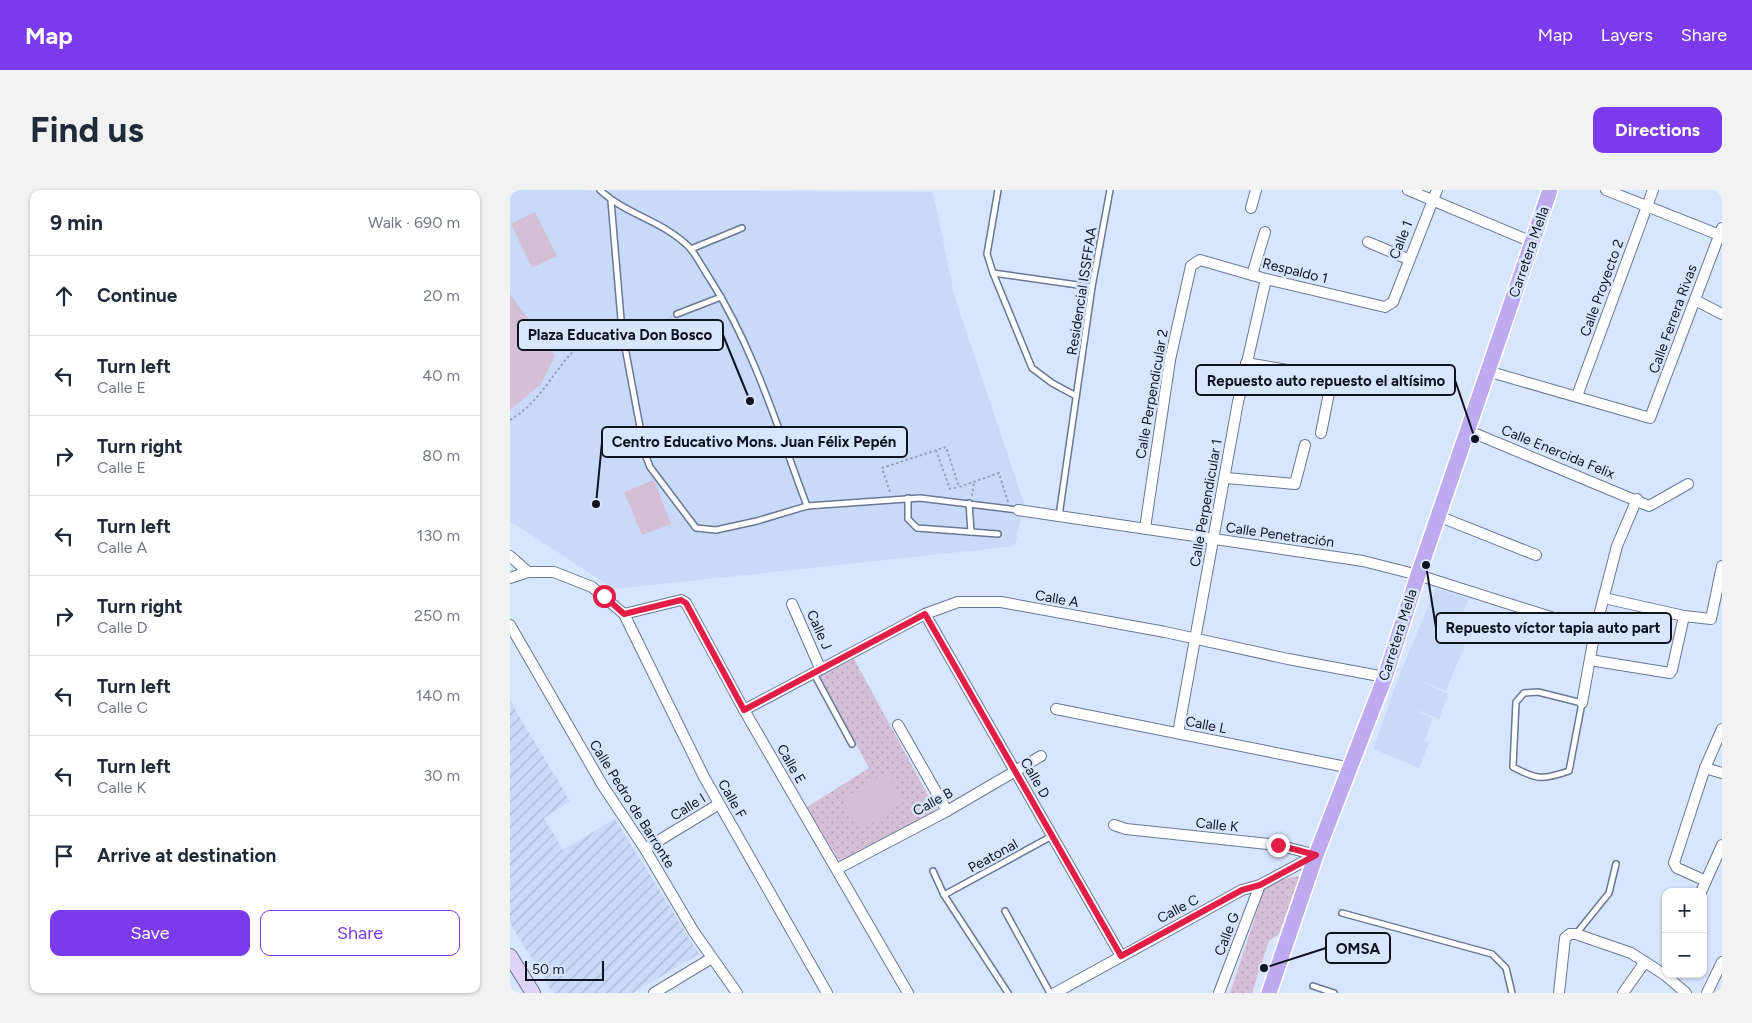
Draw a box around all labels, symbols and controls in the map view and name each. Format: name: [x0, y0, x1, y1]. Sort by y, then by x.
text: Map: [25, 21, 73, 50]
text: Map: [1538, 24, 1573, 46]
text: Layers: [1601, 24, 1653, 46]
text: Share: [1681, 24, 1727, 46]
button: Directions: [1593, 107, 1722, 153]
text: Find us: [30, 109, 144, 151]
street label: Carretera Mella: [1505, 204, 1553, 300]
text: 9 min: [50, 210, 103, 235]
text: Walk · 690 m: [368, 213, 460, 232]
street label: Calle 1: [1386, 218, 1416, 262]
street label: Residencial ISSFFAA: [1063, 225, 1101, 356]
street label: Calle Proyecto 2: [1577, 237, 1627, 339]
street label: Respaldo 1: [1260, 255, 1330, 287]
street label: Calle Ferrera Rivas: [1645, 262, 1701, 376]
icon: ahead: [50, 282, 78, 310]
text: Continue: [97, 284, 177, 307]
text: 20 m: [423, 286, 460, 305]
callout: Plaza Educativa Don Bosco: [518, 320, 723, 350]
text: Plaza Educativa Don Bosco: [528, 326, 713, 344]
street label: Calle Perpendicular 2: [1132, 328, 1172, 460]
text: Turn left: [97, 355, 171, 378]
icon: left: [50, 362, 78, 390]
callout: Repuesto auto repuesto el altísimo: [1196, 365, 1455, 395]
text: 40 m: [422, 366, 460, 385]
text: Repuesto auto repuesto el altísimo: [1207, 372, 1446, 390]
text: Calle E: [97, 378, 146, 397]
street label: Calle Enercida Felix: [1499, 422, 1617, 483]
callout: Centro Educativo Mons. Juan Félix Pepén: [602, 427, 907, 457]
text: Centro Educativo Mons. Juan Félix Pepén: [612, 433, 896, 451]
text: Turn right: [97, 435, 183, 458]
street label: Calle Perpendicular 1: [1186, 438, 1226, 568]
icon: right: [50, 442, 78, 470]
text: 80 m: [422, 446, 460, 465]
text: Calle E: [97, 458, 146, 477]
text: Turn left: [97, 515, 171, 538]
street label: Calle Penetración: [1225, 519, 1336, 551]
icon: left: [50, 522, 78, 550]
text: 130 m: [417, 526, 460, 545]
text: Calle A: [97, 538, 147, 557]
route start: [593, 585, 616, 608]
street label: Calle A: [1034, 587, 1081, 611]
street label: Carretera Mella: [1375, 587, 1421, 683]
text: Turn right: [97, 595, 183, 618]
icon: right: [50, 602, 78, 630]
text: 250 m: [414, 606, 460, 625]
street label: Calle J: [803, 607, 835, 653]
callout: Repuesto víctor tapia auto part: [1436, 613, 1671, 643]
text: Calle D: [97, 618, 147, 637]
text: Repuesto víctor tapia auto part: [1445, 619, 1661, 637]
text: Turn left: [97, 675, 171, 698]
icon: left: [50, 682, 78, 710]
text: 140 m: [416, 686, 460, 705]
text: Calle C: [97, 698, 148, 717]
street label: Calle L: [1184, 713, 1229, 737]
street label: Calle Pedro de Barronte: [586, 737, 679, 872]
street label: Calle E: [773, 741, 809, 787]
text: Turn left: [97, 755, 171, 778]
street label: Calle D: [1017, 755, 1053, 801]
icon: left: [50, 762, 78, 790]
text: 30 m: [423, 766, 460, 785]
street label: Calle F: [714, 777, 750, 822]
text: Calle K: [97, 778, 146, 797]
street label: Calle B: [910, 784, 956, 820]
street label: Calle I: [667, 790, 709, 824]
street label: Calle K: [1195, 814, 1240, 836]
route end: [1267, 834, 1290, 857]
street label: Peatonal: [965, 835, 1021, 877]
icon: arrive: [50, 842, 78, 870]
text: Arrive at destination: [97, 844, 276, 867]
map controls: [1662, 888, 1707, 978]
button: +: [1662, 888, 1707, 933]
street label: Calle C: [1154, 891, 1202, 927]
button: Save: [50, 910, 250, 956]
button: Share: [260, 910, 460, 956]
street label: Calle G: [1211, 910, 1243, 958]
callout: OMSA: [1326, 933, 1390, 963]
button: −: [1662, 933, 1707, 978]
text: OMSA: [1336, 940, 1381, 958]
scale bar: [525, 958, 604, 981]
text: 50 m: [532, 961, 564, 978]

